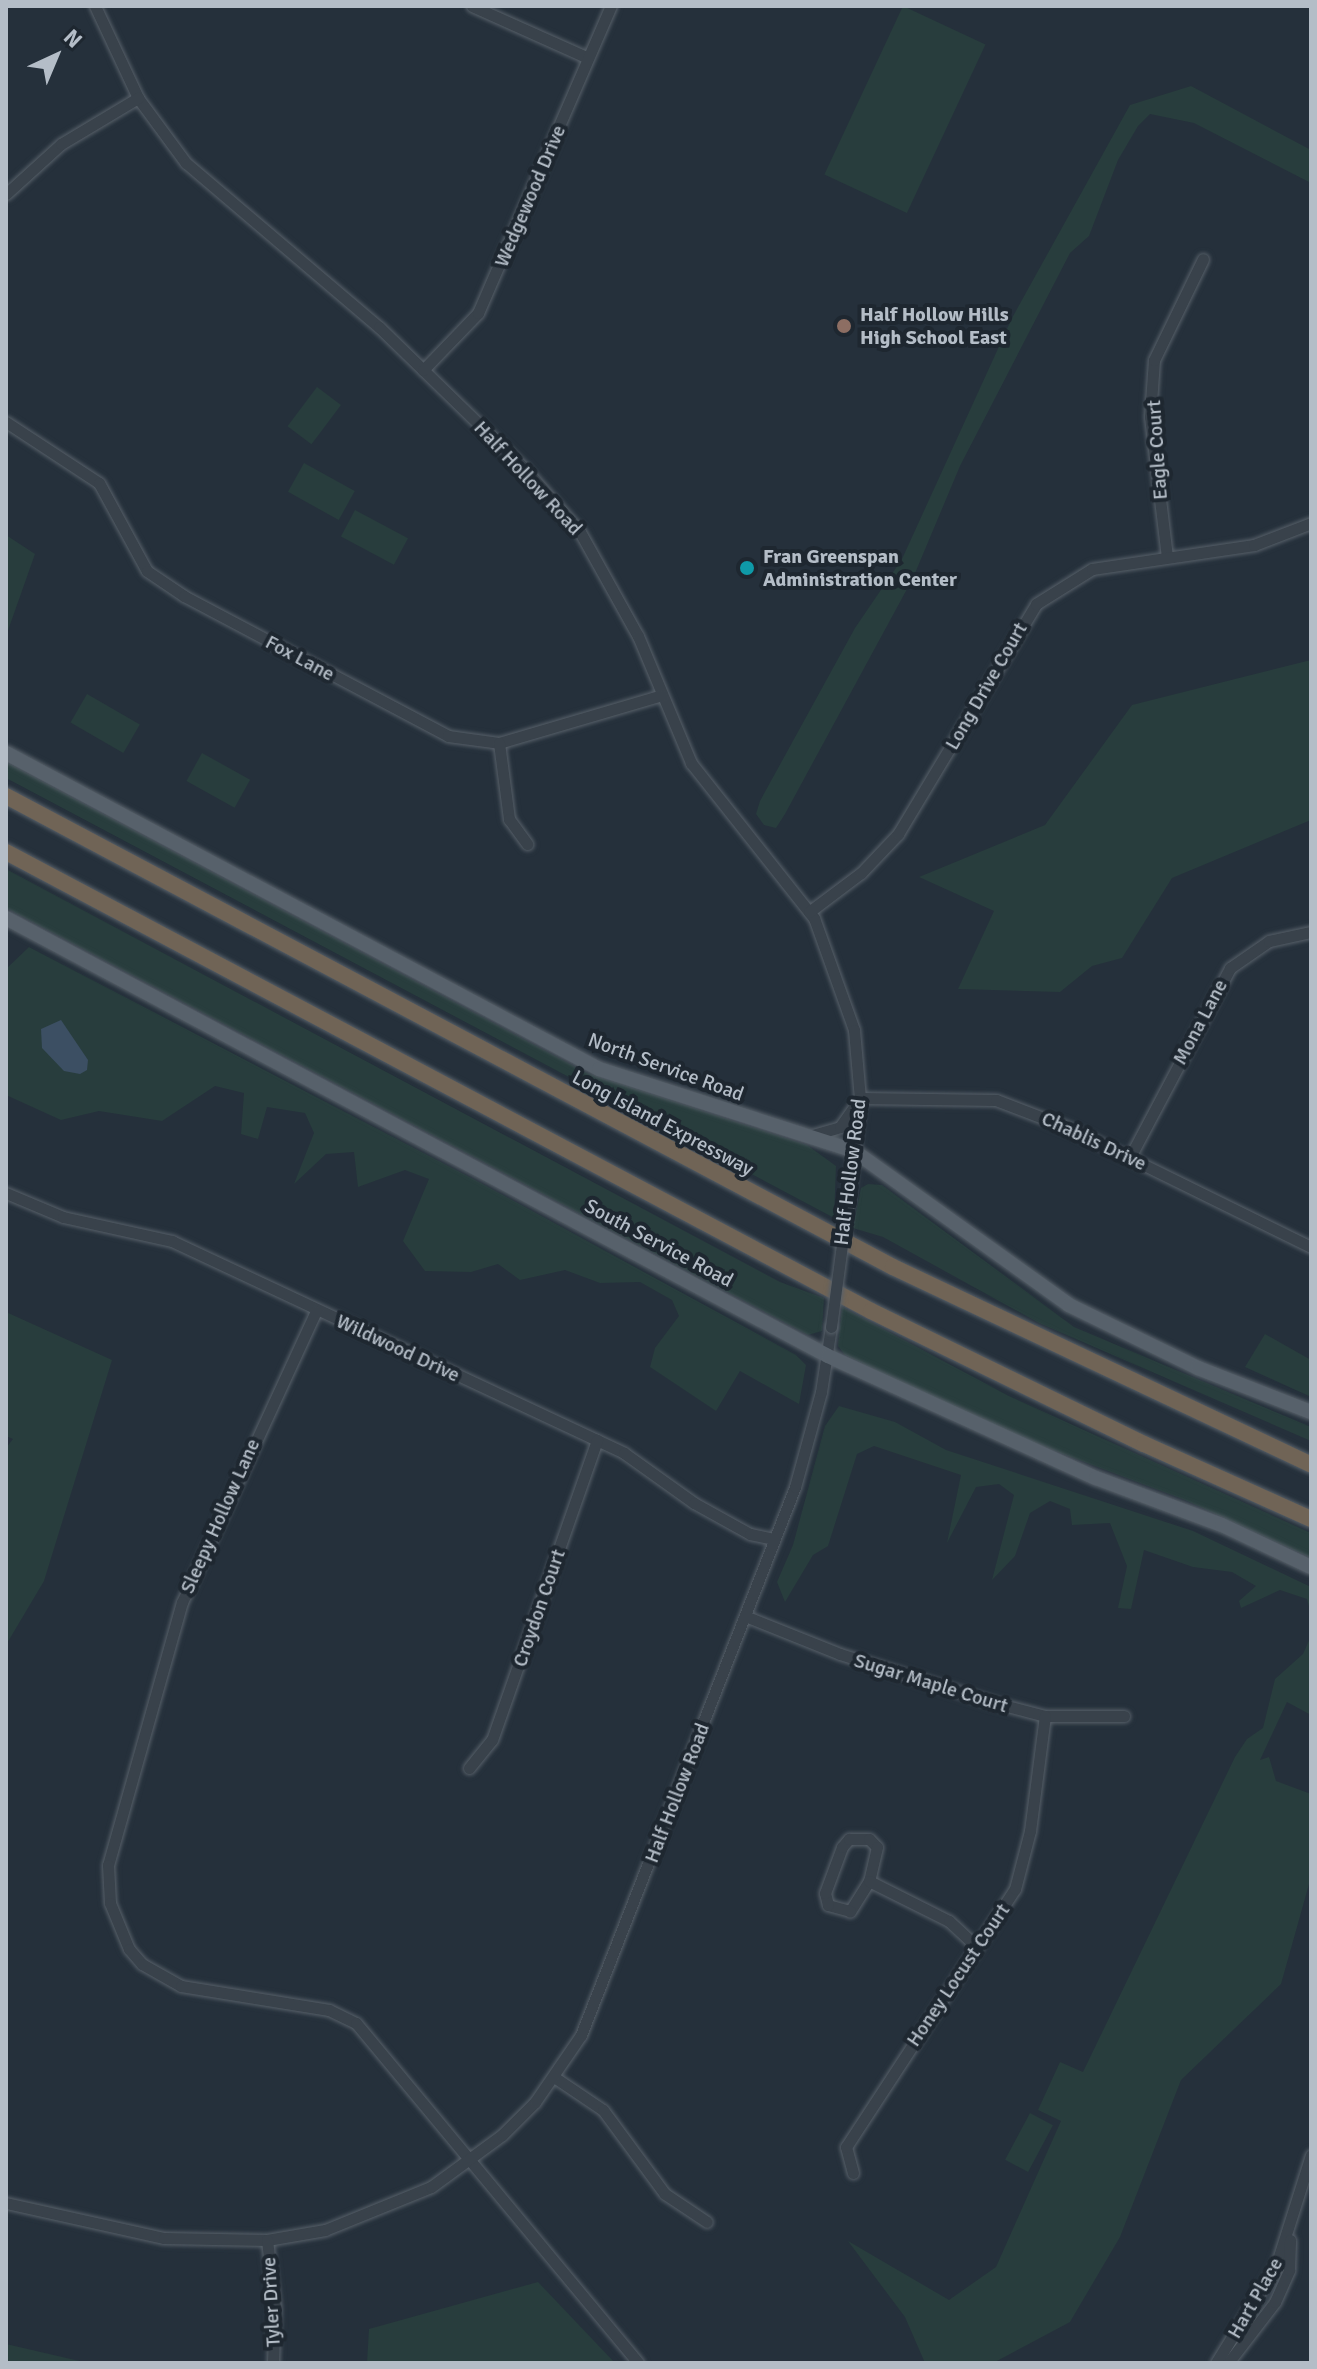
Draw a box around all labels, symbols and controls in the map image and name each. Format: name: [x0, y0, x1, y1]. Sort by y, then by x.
north arrow: [16, 16, 96, 96]
text: N: [58, 23, 88, 53]
street label: Wedgewood Drive: [489, 121, 571, 271]
place label: Half Hollow Hills High School East: [860, 302, 1009, 349]
marker: Half Hollow Hills High School East: [835, 317, 853, 335]
street label: Eagle Court: [1142, 399, 1172, 501]
street label: Half Hollow Road: [469, 416, 587, 540]
place label: Fran Greenspan Administration Center: [763, 544, 957, 591]
marker: Fran Greenspan Administration Center: [738, 559, 756, 577]
street label: Long Drive Court: [940, 618, 1032, 754]
street label: Fox Lane: [261, 630, 339, 686]
street label: Mona Lane: [1168, 975, 1232, 1069]
street label: North Service Road: [585, 1028, 747, 1106]
street label: Long Island Expressway: [568, 1065, 758, 1181]
street label: Half Hollow Road: [829, 1097, 871, 1247]
street label: Chablis Drive: [1038, 1106, 1150, 1176]
street label: South Service Road: [581, 1194, 737, 1292]
street label: Wildwood Drive: [332, 1309, 464, 1387]
street label: Sleepy Hollow Lane: [175, 1435, 265, 1597]
street label: Croydon Court: [508, 1546, 570, 1670]
street label: Sugar Maple Court: [851, 1648, 1011, 1718]
street label: Half Hollow Road: [639, 1720, 715, 1866]
street label: Honey Locust Court: [901, 1899, 1015, 2051]
street label: Hart Place: [1222, 2253, 1288, 2343]
street label: Tyler Drive: [257, 2256, 285, 2348]

